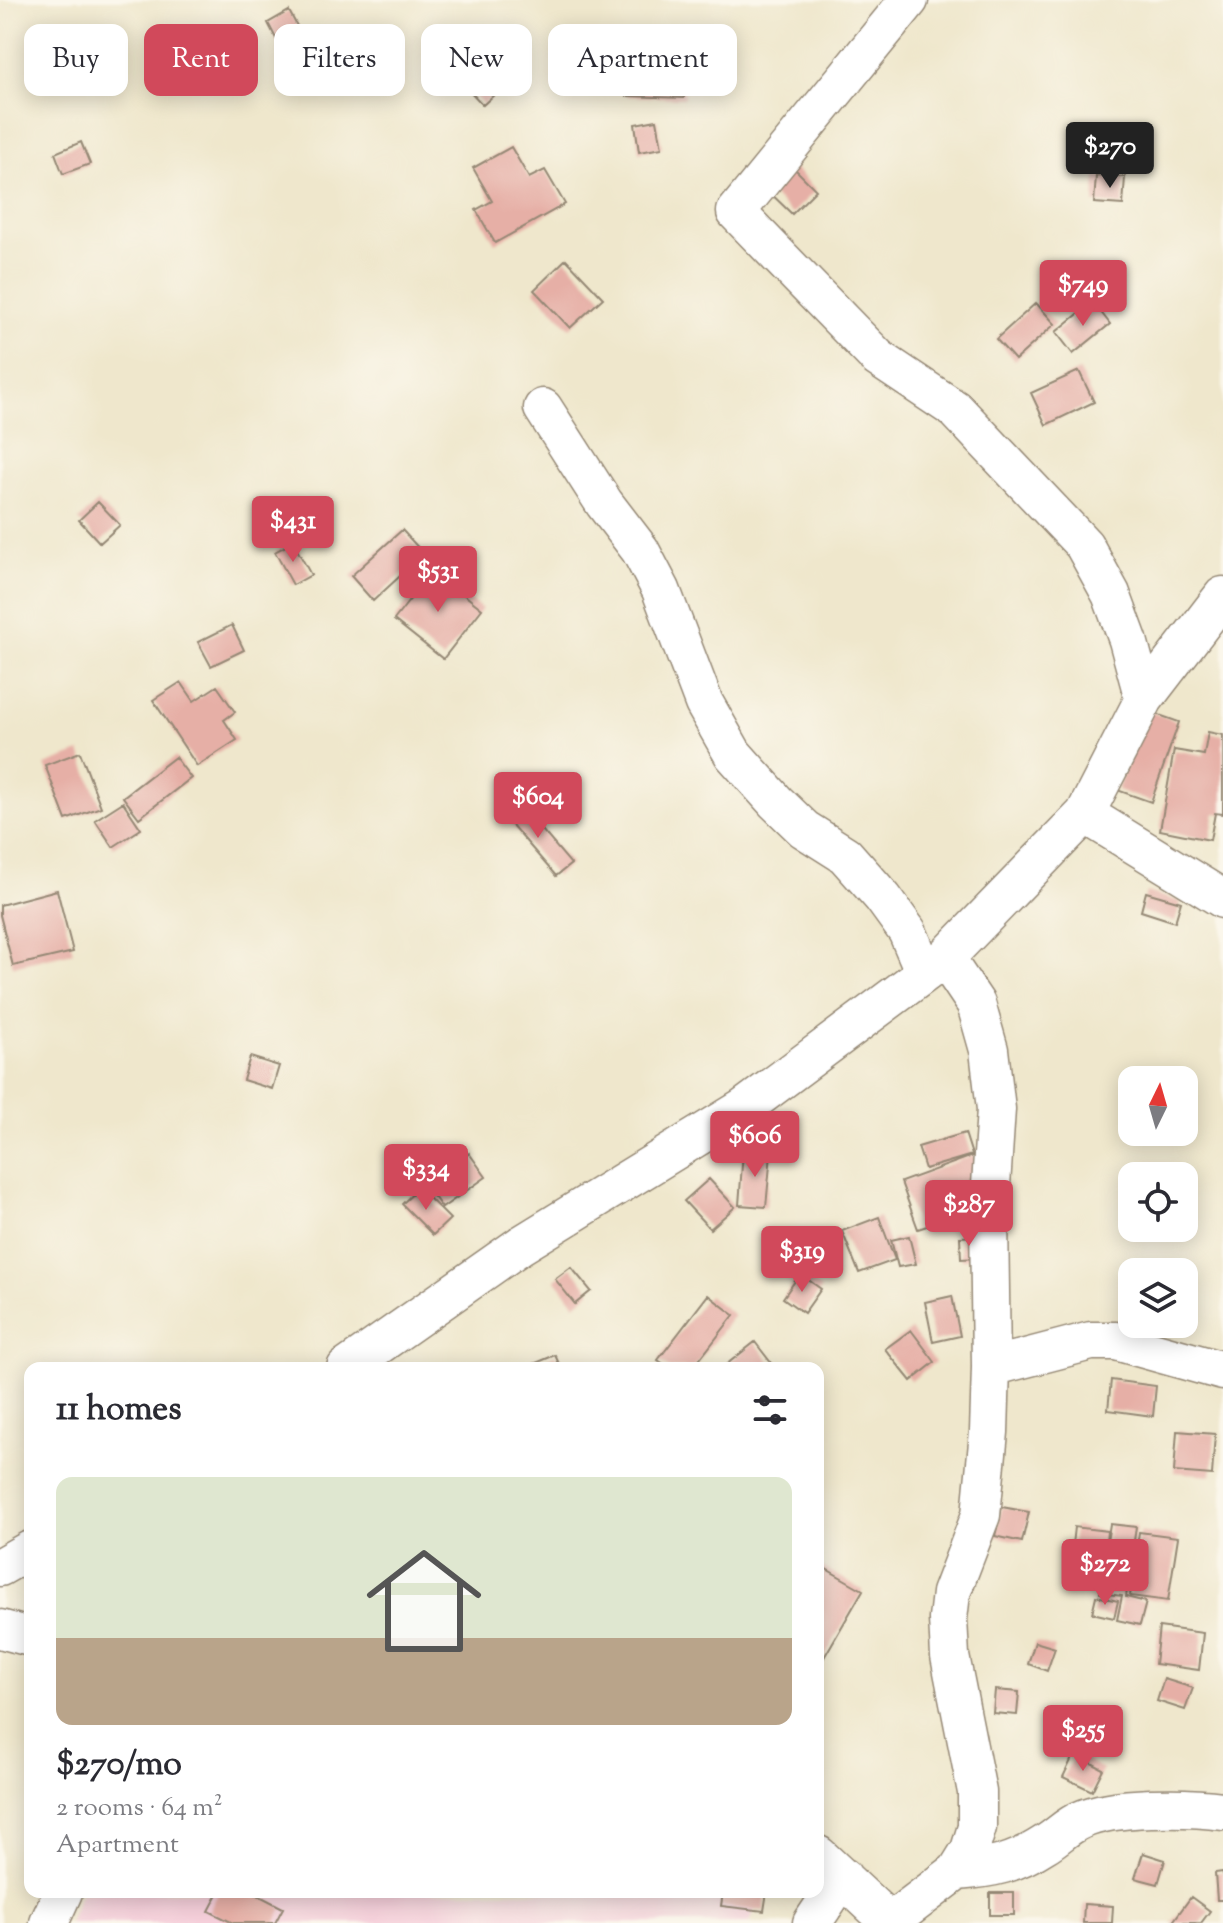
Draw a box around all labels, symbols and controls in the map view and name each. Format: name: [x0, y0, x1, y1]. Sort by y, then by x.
chip: Buy: [24, 24, 128, 96]
chip: Rent: [144, 24, 258, 96]
chip: Filters: [274, 24, 405, 96]
chip: New: [421, 24, 532, 96]
chip: Apartment: [548, 24, 737, 96]
pin: $270: [1063, 122, 1157, 190]
text: $270: [1084, 129, 1136, 166]
pin: $749: [1036, 260, 1130, 328]
text: $749: [1058, 267, 1108, 304]
pin: $431: [246, 496, 340, 564]
text: $431: [270, 503, 316, 540]
pin: $531: [391, 546, 485, 614]
text: $531: [417, 553, 459, 590]
pin: $604: [491, 772, 585, 840]
text: $604: [512, 779, 564, 816]
north arrow: [1118, 1066, 1198, 1146]
map controls: [1118, 1066, 1198, 1338]
pin: $606: [708, 1111, 802, 1179]
text: $606: [728, 1118, 782, 1155]
pin: $334: [379, 1144, 473, 1212]
text: $334: [402, 1151, 450, 1188]
button: locate: [1118, 1162, 1198, 1242]
pin: $287: [922, 1180, 1016, 1248]
text: $287: [943, 1187, 995, 1224]
pin: $319: [755, 1226, 849, 1294]
text: $319: [779, 1233, 825, 1270]
button: layers: [1118, 1258, 1198, 1338]
text: 11 homes: [56, 1386, 182, 1435]
icon: filters: [748, 1388, 792, 1432]
icon: home: [352, 1529, 496, 1673]
pin: $272: [1058, 1539, 1152, 1607]
text: $272: [1080, 1546, 1130, 1583]
pin: $255: [1036, 1705, 1130, 1773]
text: $255: [1061, 1712, 1105, 1749]
text: $270/mo: [56, 1741, 182, 1790]
text: 2 rooms · 64 m²: [56, 1790, 223, 1827]
text: Apartment: [56, 1827, 179, 1864]

